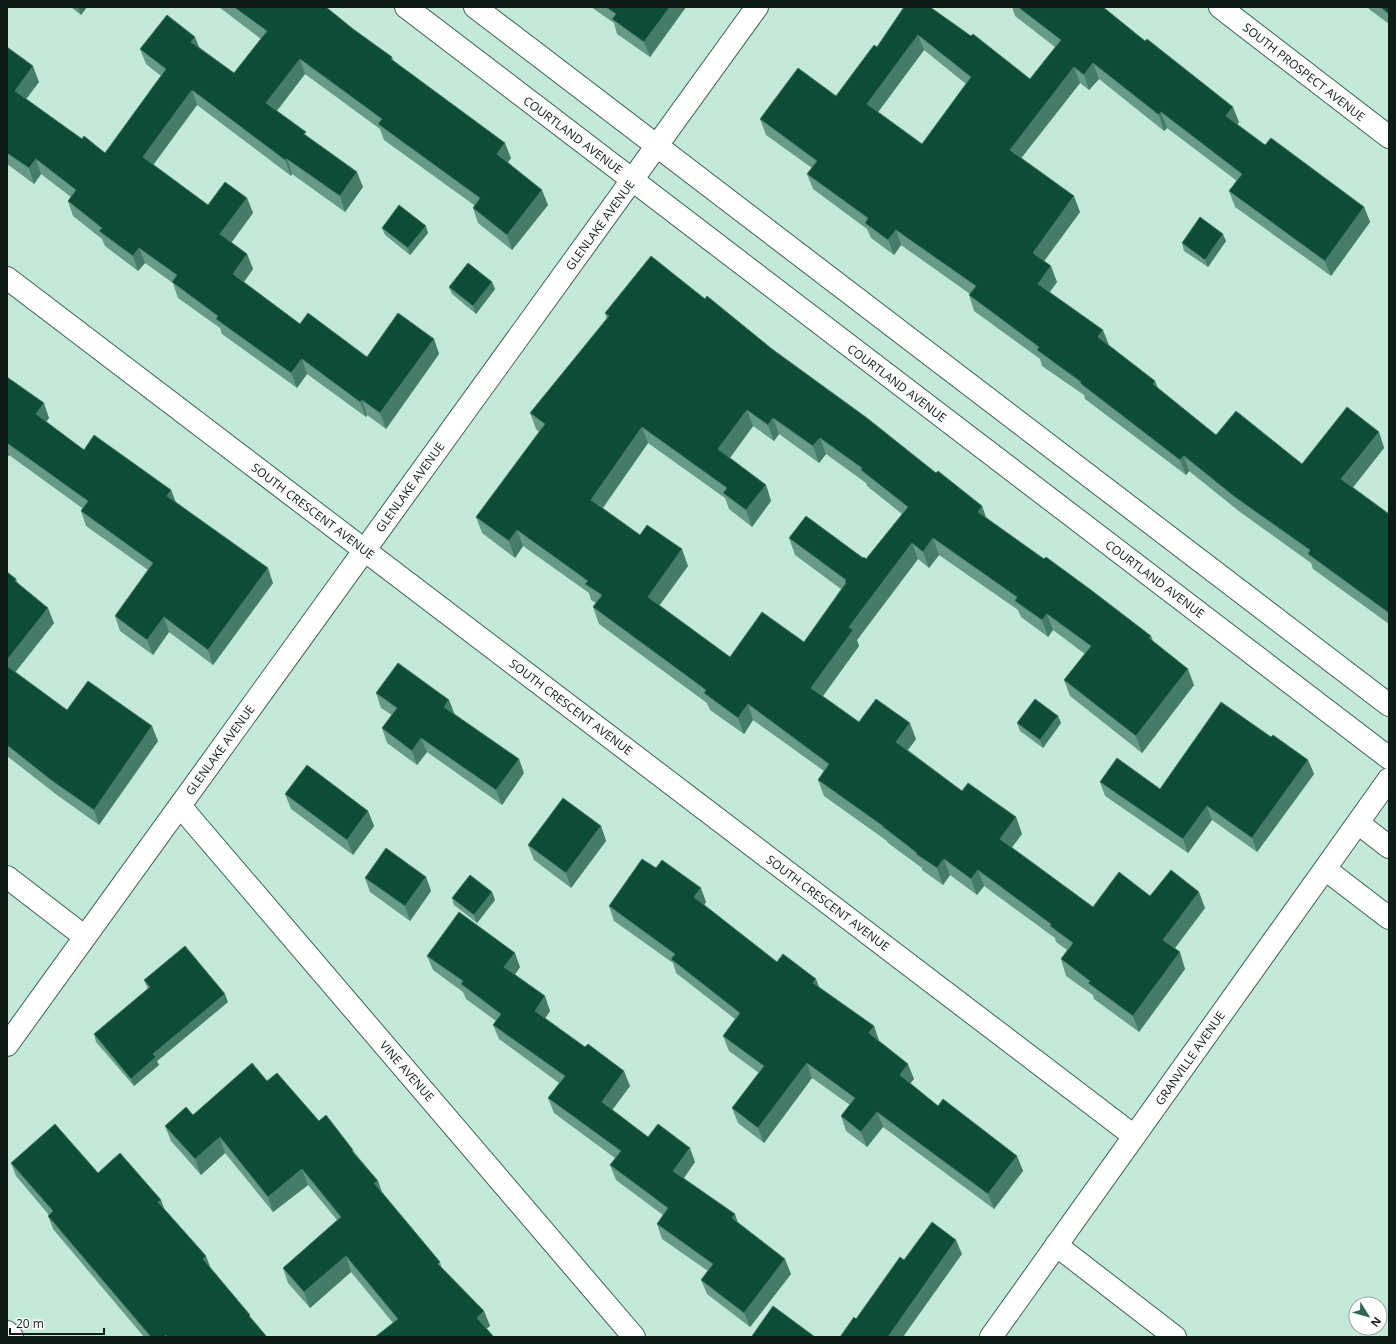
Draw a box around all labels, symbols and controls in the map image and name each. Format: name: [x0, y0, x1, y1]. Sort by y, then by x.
street label: SOUTH PROSPECT AVENUE: [1239, 19, 1369, 125]
street label: COURTLAND AVENUE: [520, 92, 626, 178]
street label: GLENLAKE AVENUE: [562, 177, 638, 273]
street label: COURTLAND AVENUE: [844, 340, 950, 426]
street label: GLENLAKE AVENUE: [372, 439, 448, 535]
street label: SOUTH CRESCENT AVENUE: [248, 459, 378, 563]
street label: COURTLAND AVENUE: [1102, 536, 1208, 622]
street label: SOUTH CRESCENT AVENUE: [506, 655, 636, 759]
street label: GLENLAKE AVENUE: [182, 702, 258, 798]
street label: SOUTH CRESCENT AVENUE: [763, 851, 893, 955]
street label: GRANVILLE AVENUE: [1151, 1007, 1229, 1109]
street label: VINE AVENUE: [376, 1037, 438, 1105]
north arrow: [1348, 1296, 1388, 1336]
scale bar: [10, 1310, 104, 1336]
text: N: [1368, 1314, 1385, 1330]
text: 20 m: [16, 1315, 44, 1332]

